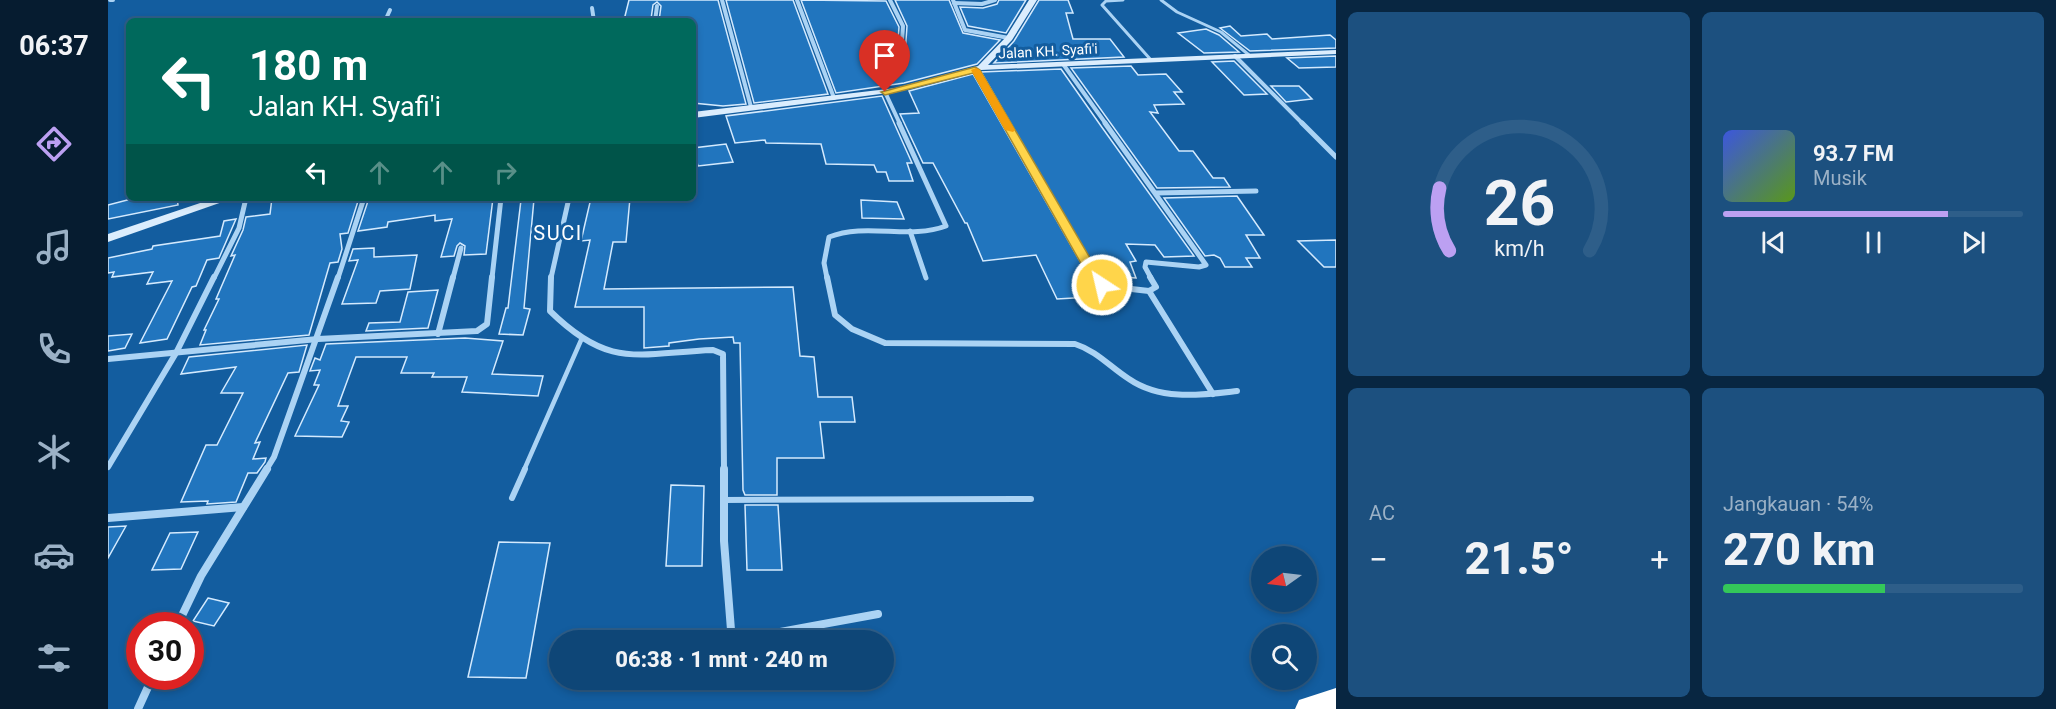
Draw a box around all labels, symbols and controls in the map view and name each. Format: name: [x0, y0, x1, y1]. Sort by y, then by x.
text: 06:37: [19, 30, 89, 62]
pin: [859, 30, 910, 92]
icon: arrive: [868, 39, 901, 72]
street label: Jalan KH. Syafi'i: [998, 40, 1098, 62]
text: 180 m: [249, 41, 368, 90]
icon: left: [150, 42, 228, 120]
text: Jalan KH. Syafi'i: [249, 91, 441, 123]
icon: directions: [33, 123, 75, 165]
text: 93.7 FM: [1813, 141, 1894, 166]
icon: left: [300, 156, 333, 189]
icon: ahead: [363, 156, 396, 189]
icon: ahead: [426, 156, 459, 189]
icon: right: [489, 156, 522, 189]
text: Musik: [1813, 166, 1867, 190]
text: 26: [1483, 167, 1555, 240]
district label: SUCI: [533, 221, 583, 245]
icon: music: [33, 226, 75, 268]
icon: previous: [1757, 226, 1790, 259]
icon: pause: [1857, 226, 1890, 259]
icon: next: [1957, 226, 1990, 259]
text: km/h: [1494, 237, 1544, 262]
position arrow: [1070, 253, 1134, 317]
icon: phone: [33, 328, 75, 370]
icon: climate: [33, 431, 75, 473]
text: Jangkauan · 54%: [1723, 492, 1873, 516]
text: AC: [1369, 501, 1395, 525]
text: 270 km: [1723, 523, 1875, 576]
text: 21.5°: [1465, 532, 1574, 585]
icon: car: [33, 534, 75, 576]
text: −: [1369, 540, 1388, 579]
text: +: [1650, 540, 1669, 579]
north arrow: [1251, 546, 1317, 612]
map controls: [1251, 546, 1317, 690]
speed limit sign: 30: [126, 612, 204, 690]
button: search: [1251, 624, 1317, 690]
icon: filters: [33, 637, 75, 679]
text: 06:38 · 1 mnt · 240 m: [615, 647, 828, 672]

